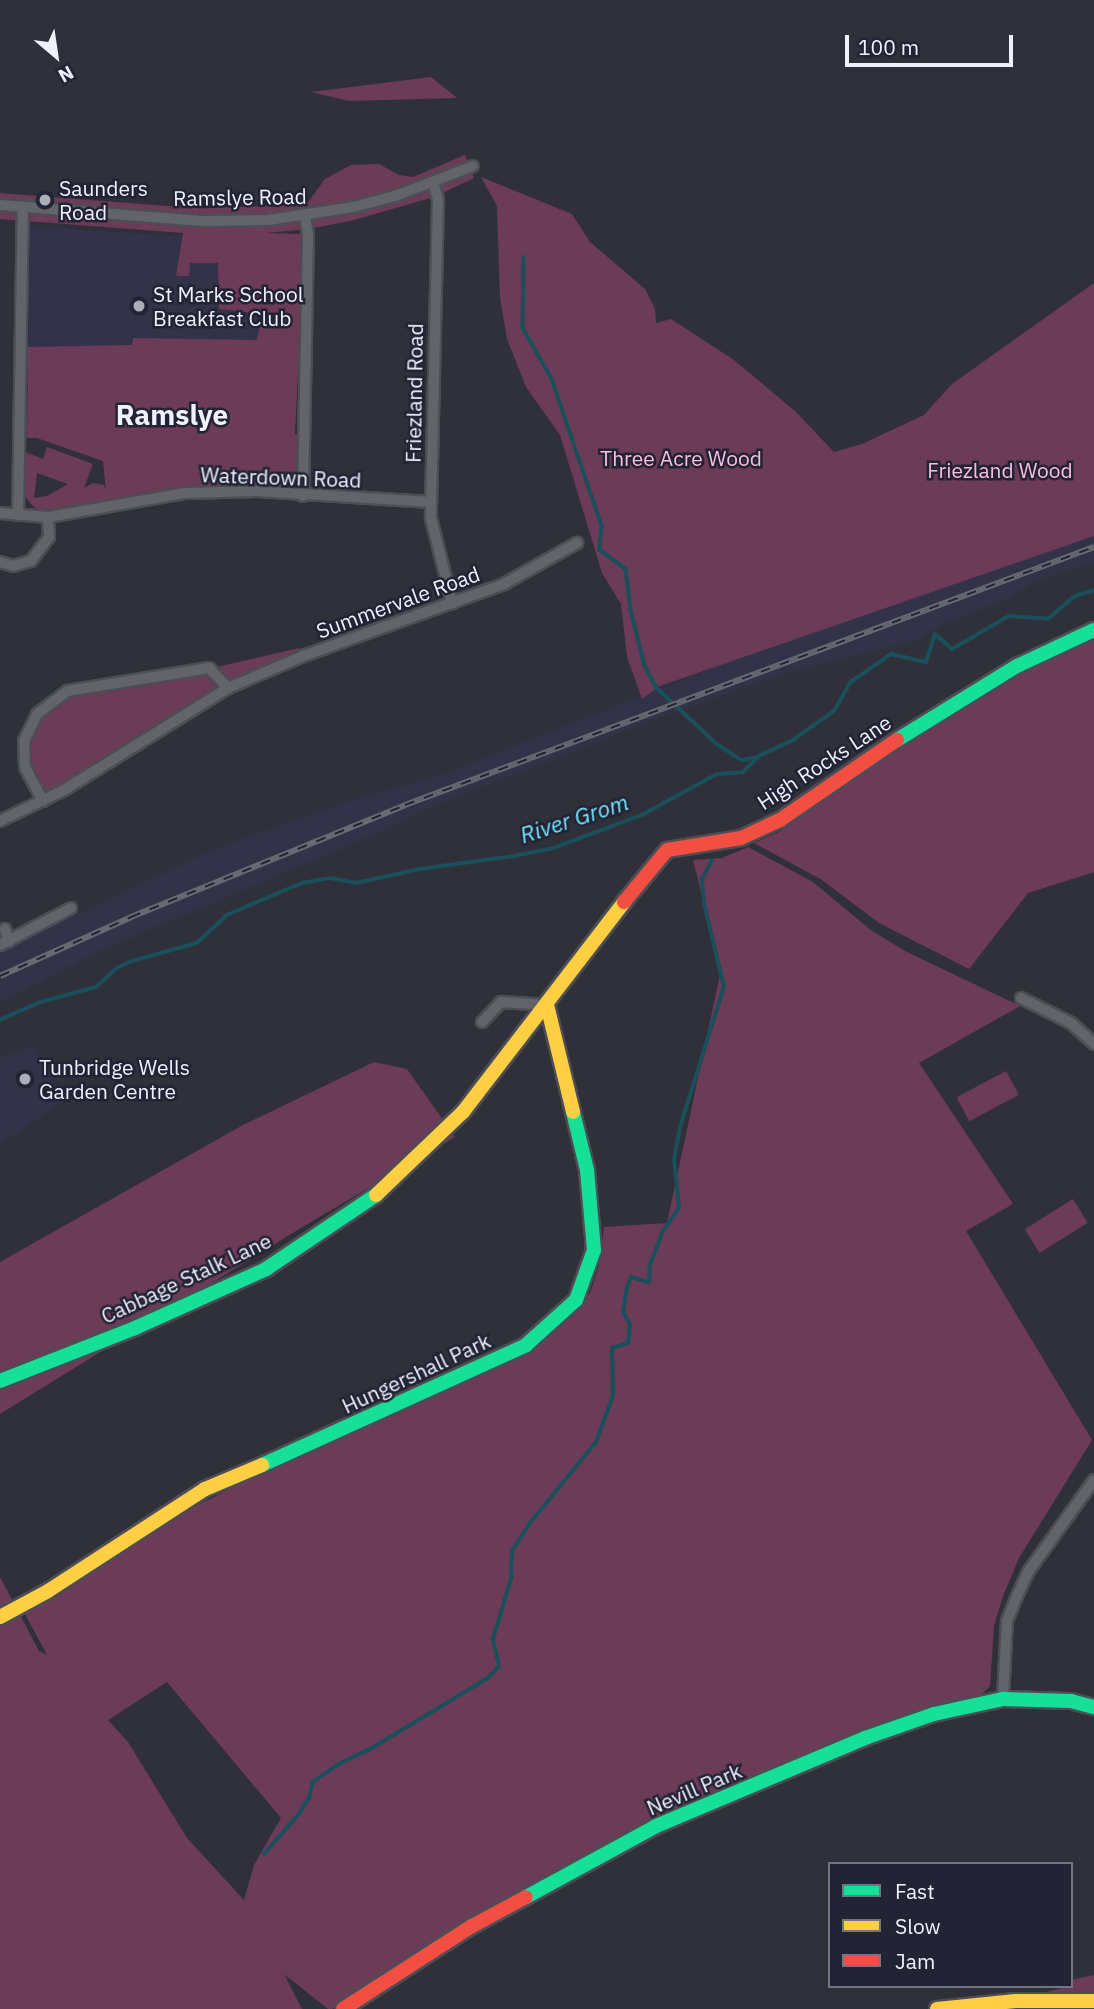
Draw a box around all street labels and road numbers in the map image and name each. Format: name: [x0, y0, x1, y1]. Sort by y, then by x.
street label: Ramslye Road: [173, 183, 307, 211]
street label: Friezland Road: [400, 323, 428, 463]
street label: Waterdown Road: [200, 462, 362, 492]
street label: Summervale Road: [313, 561, 483, 643]
street label: High Rocks Lane: [752, 709, 896, 815]
street label: Cabbage Stalk Lane: [97, 1227, 275, 1329]
street label: Hungershall Park: [338, 1328, 494, 1418]
street label: Nevill Park: [643, 1758, 745, 1820]

